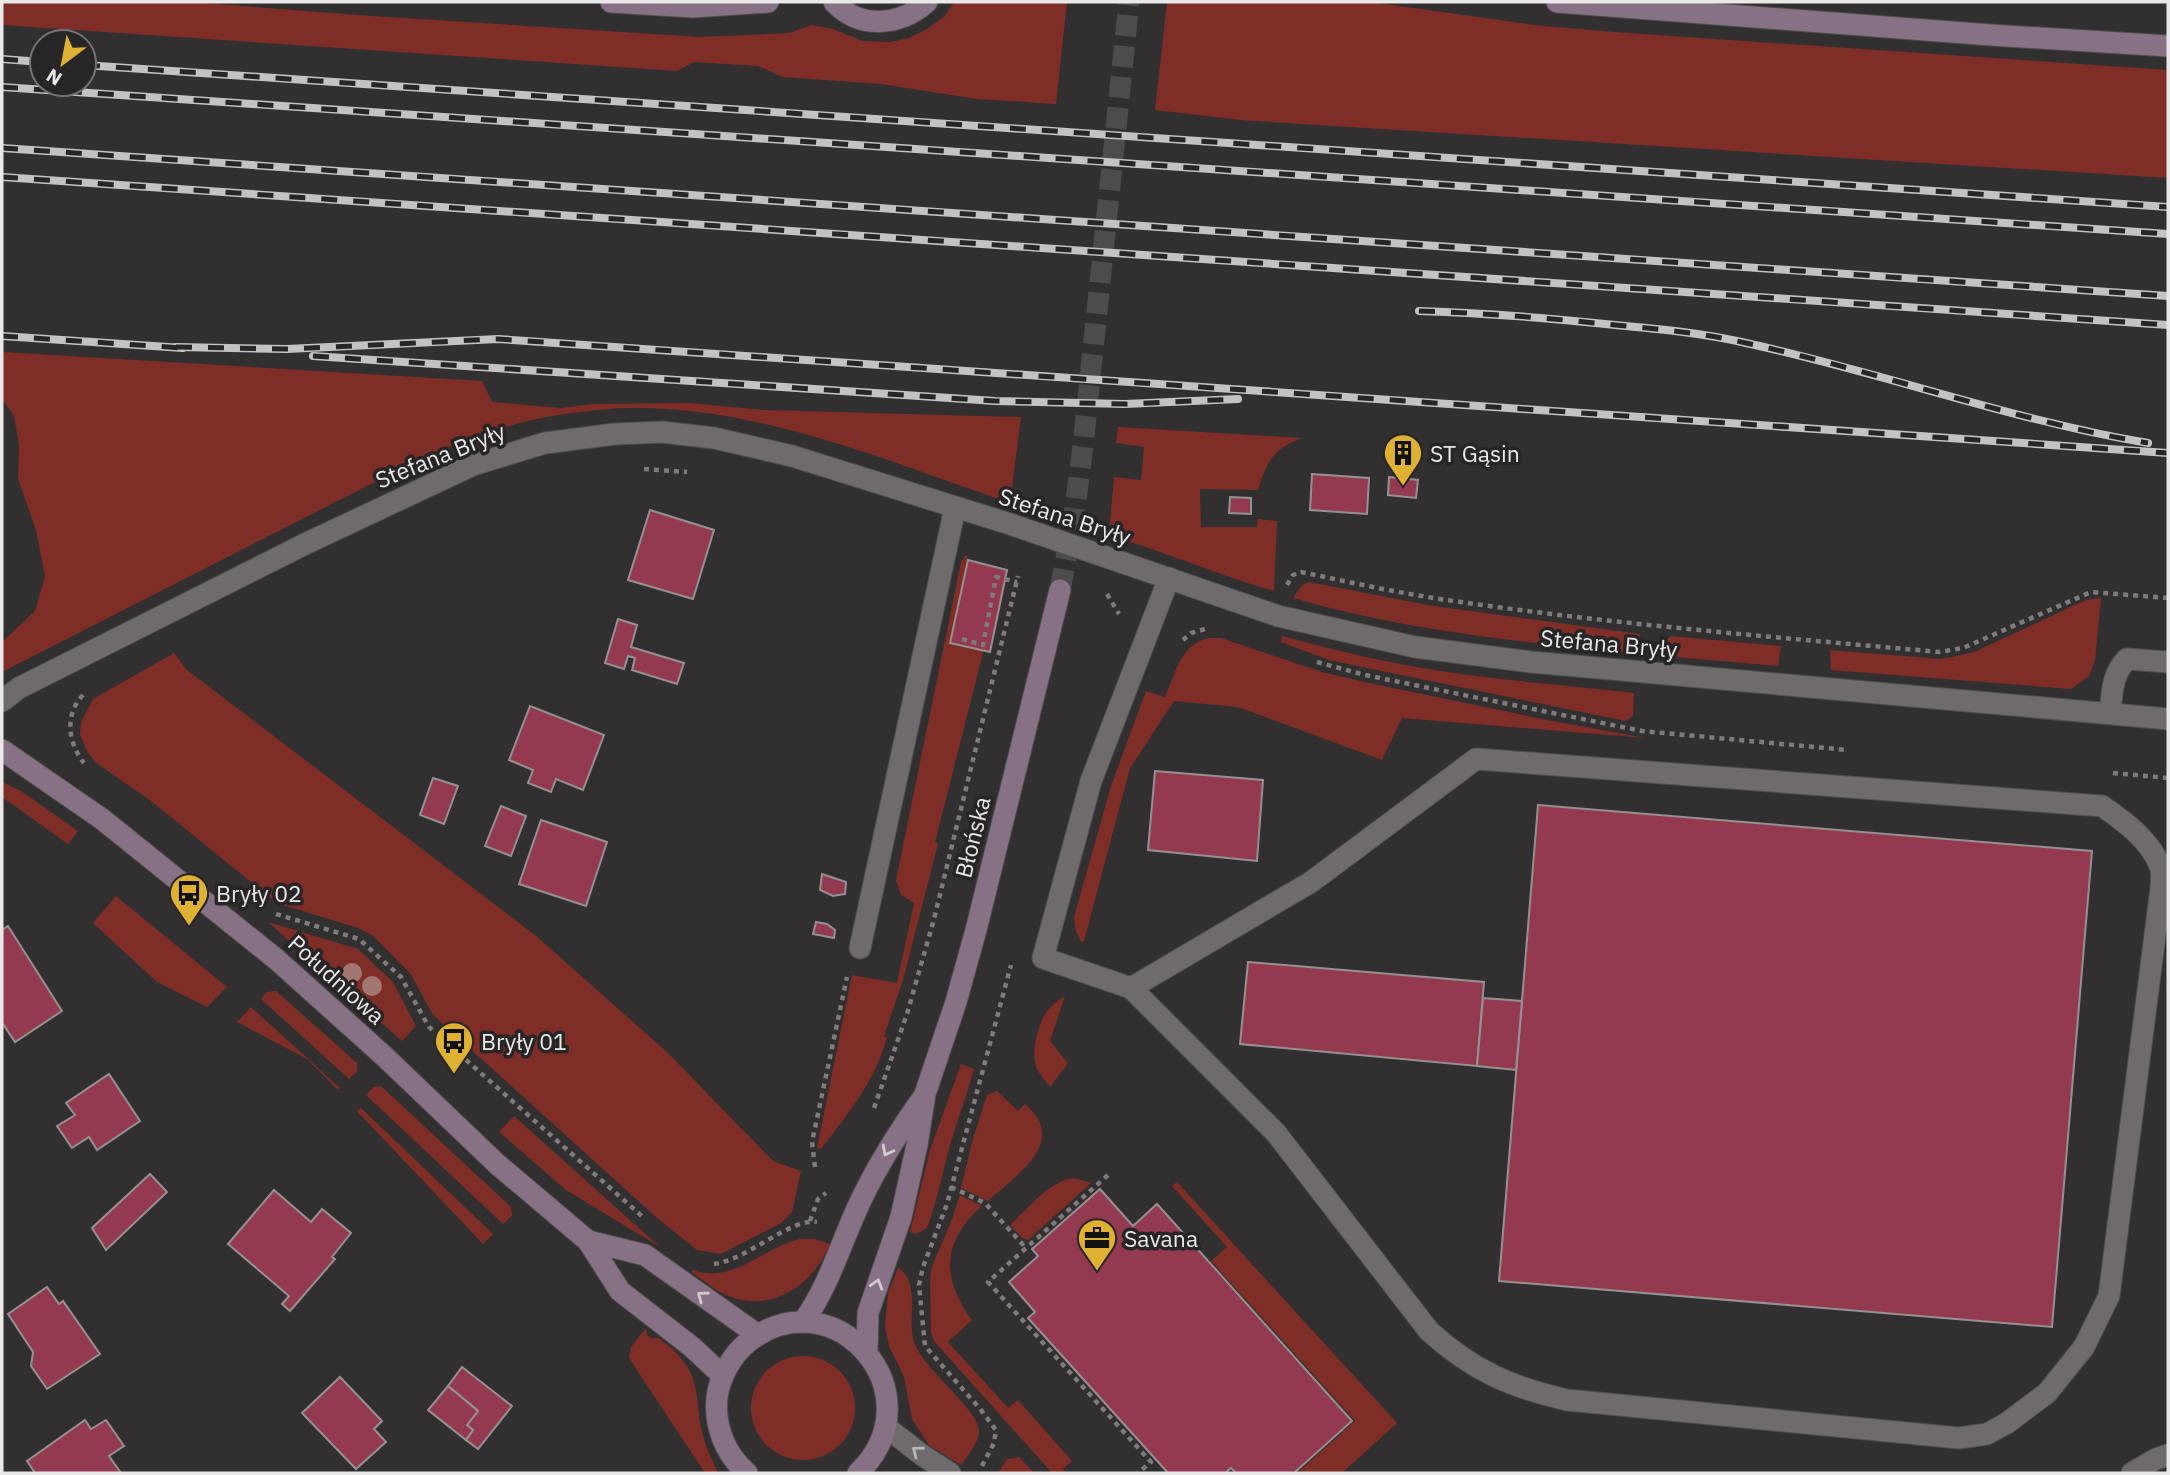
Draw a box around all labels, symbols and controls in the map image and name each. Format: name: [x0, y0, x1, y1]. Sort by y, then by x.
north arrow: [28, 28, 98, 98]
text: N: [42, 64, 66, 91]
street label: Stefana Bryły: [371, 415, 510, 495]
building icon: ST Gąsin: [1382, 432, 1424, 487]
place label: ST Gąsin: [1430, 438, 1520, 468]
street label: Stefana Bryły: [995, 481, 1135, 552]
street label: Stefana Bryły: [1539, 622, 1679, 664]
street label: Błońska: [947, 793, 997, 881]
bus stop icon: Bryły 02: [168, 872, 210, 927]
place label: Bryły 02: [216, 878, 302, 908]
street label: Południowa: [282, 928, 392, 1030]
bus stop icon: Bryły 01: [433, 1020, 475, 1075]
place label: Bryły 01: [481, 1026, 567, 1056]
one-way arrow: [882, 1144, 895, 1156]
office icon: Savana: [1076, 1217, 1118, 1272]
place label: Savana: [1124, 1223, 1198, 1253]
one-way arrow: [868, 1278, 883, 1290]
one-way arrow: [697, 1292, 709, 1304]
one-way arrow: [913, 1447, 925, 1460]

